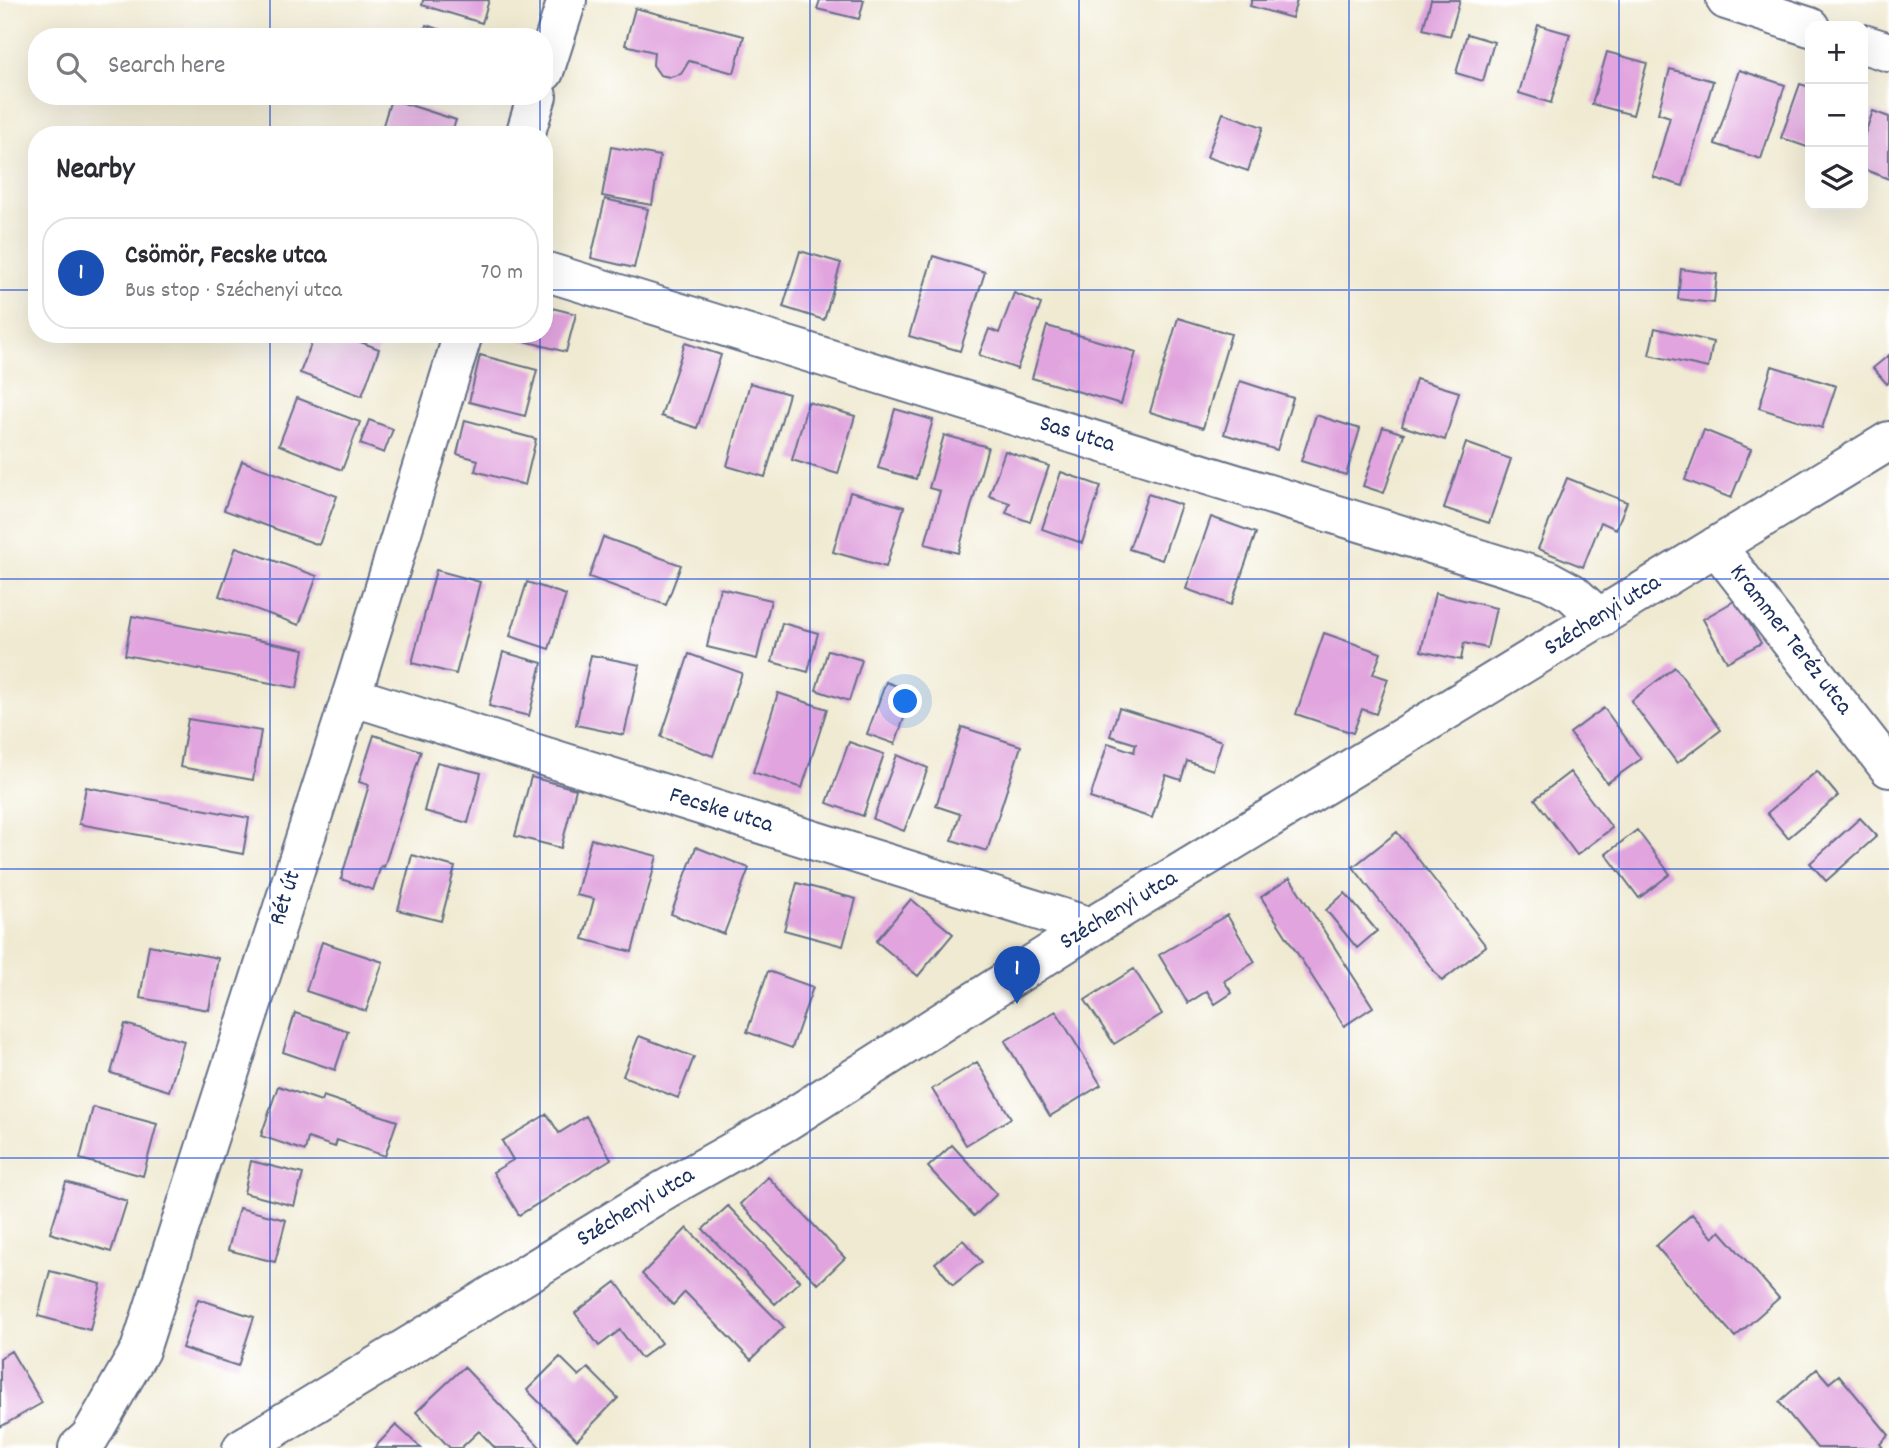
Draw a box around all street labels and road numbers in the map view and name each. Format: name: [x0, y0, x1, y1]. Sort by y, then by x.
street label: Sas utca: [1035, 407, 1120, 463]
street label: Krammer Teréz utca: [1720, 557, 1860, 723]
street label: Széchenyi utca: [1538, 566, 1669, 665]
street label: Fecske utca: [665, 779, 778, 843]
street label: Széchenyi utca: [1054, 862, 1185, 960]
street label: Rét út: [261, 866, 311, 930]
street label: Széchenyi utca: [571, 1159, 702, 1257]

